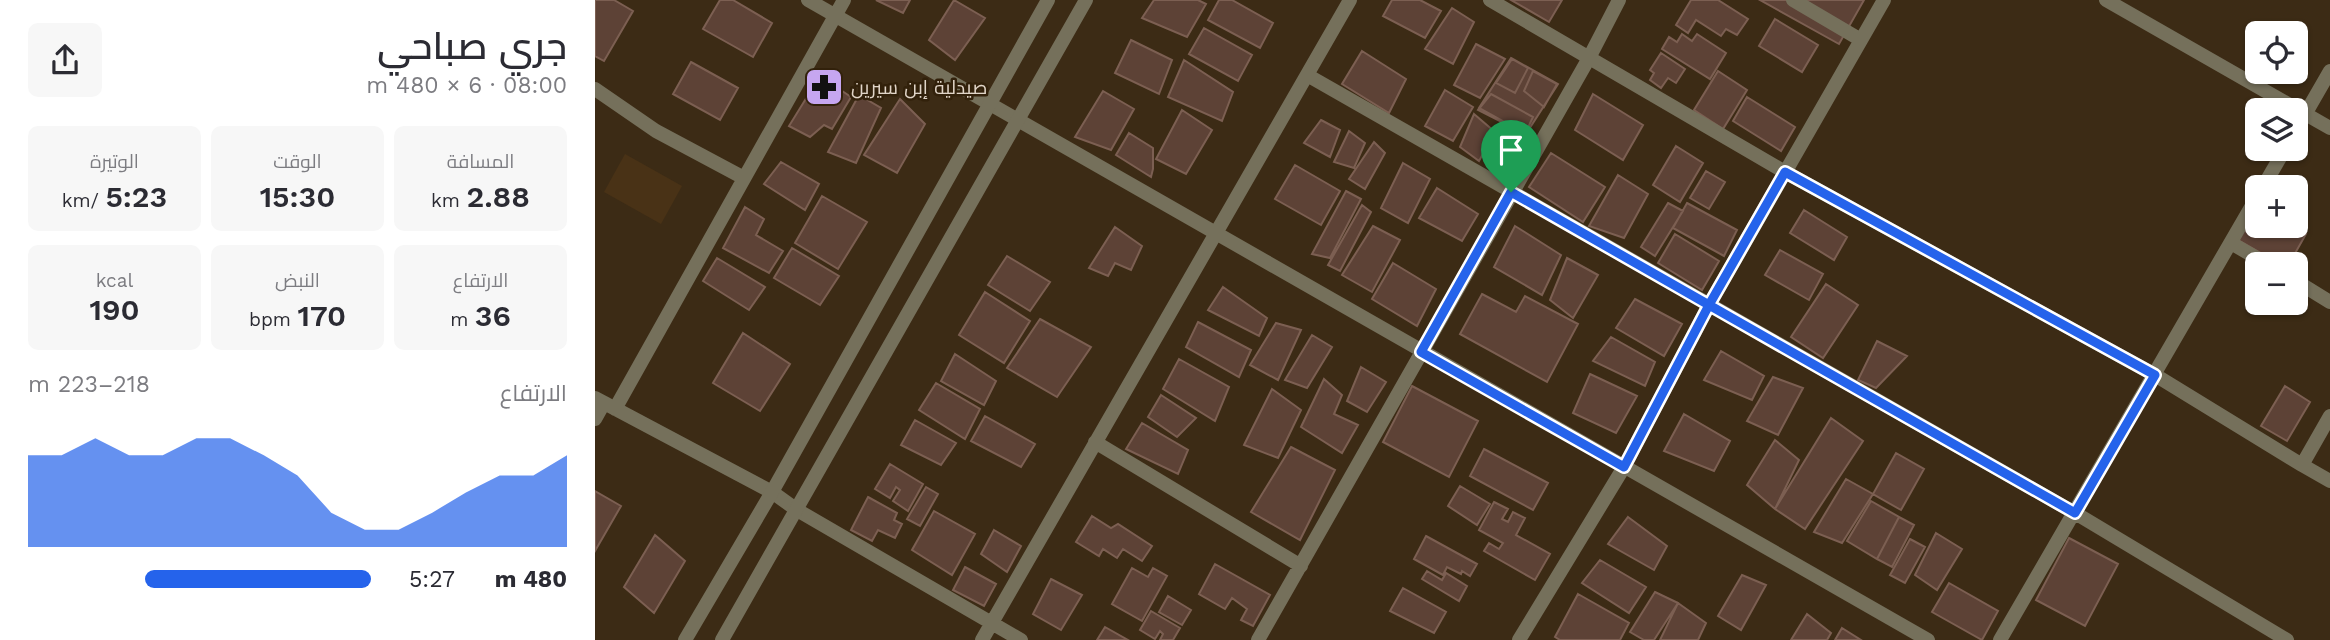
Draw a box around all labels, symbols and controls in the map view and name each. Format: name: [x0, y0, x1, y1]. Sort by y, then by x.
map controls: [2245, 21, 2308, 315]
button: locate: [2245, 21, 2308, 84]
button: share: [28, 23, 102, 97]
text: جري صباحي: [377, 24, 567, 68]
pharmacy icon: صيدلية إبن سيرين: [803, 66, 845, 108]
text: 08:00 · 6 × 480 m: [366, 72, 567, 99]
place label: صيدلية إبن سيرين: [851, 76, 987, 99]
button: layers: [2245, 98, 2308, 161]
pin: [1481, 120, 1541, 192]
icon: arrive: [1492, 131, 1530, 169]
text: الوتيرة: [90, 150, 139, 173]
text: الوقت: [273, 150, 322, 173]
text: المسافة: [447, 150, 514, 173]
button: +: [2245, 175, 2308, 238]
text: 5:23: [105, 179, 167, 214]
text: 15:30: [260, 179, 335, 214]
text: 2.88: [466, 179, 530, 214]
text: /km: [62, 189, 105, 212]
text: km: [431, 189, 466, 212]
button: −: [2245, 252, 2308, 315]
text: kcal: [96, 269, 133, 292]
text: النبض: [275, 269, 320, 292]
text: الارتفاع: [453, 269, 508, 292]
text: 190: [89, 292, 140, 327]
text: 170: [297, 298, 346, 333]
text: 36: [475, 298, 511, 333]
text: bpm: [249, 308, 297, 331]
text: m: [450, 308, 475, 331]
text: 218–223 m: [28, 371, 150, 398]
text: الارتفاع: [500, 380, 567, 407]
text: 5:27: [409, 566, 455, 593]
text: 480 m: [495, 566, 567, 593]

